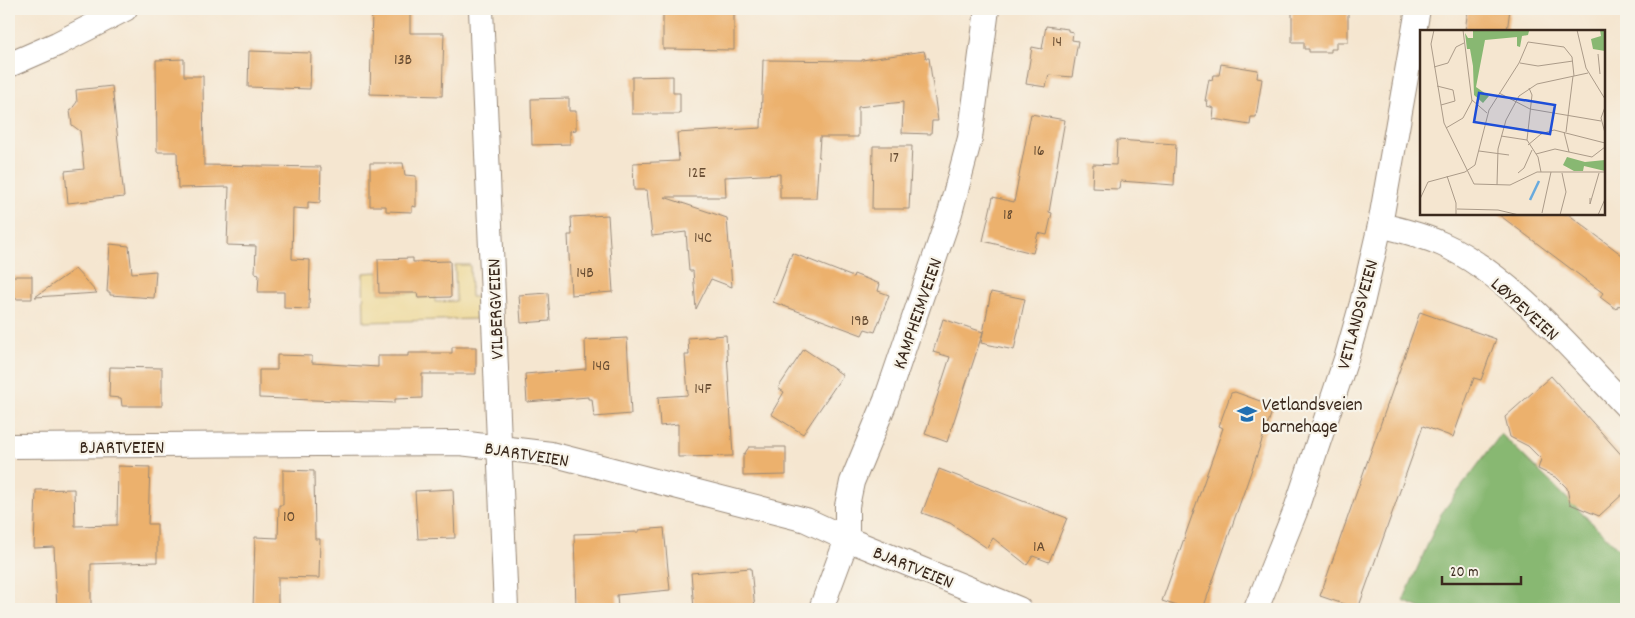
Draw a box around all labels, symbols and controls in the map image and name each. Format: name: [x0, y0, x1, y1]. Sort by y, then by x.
inset map: [1420, 30, 1605, 215]
house number: 14: [1052, 31, 1062, 54]
house number: 13B: [394, 49, 412, 72]
house number: 16: [1033, 140, 1045, 163]
house number: 17: [889, 147, 899, 170]
house number: 12E: [688, 162, 707, 185]
house number: 18: [1003, 204, 1013, 227]
house number: 14C: [694, 227, 712, 250]
street label: KAMPHEIMVEIEN: [888, 255, 951, 373]
street label: VETLANDSVEIEN: [1332, 257, 1387, 373]
street label: VILBERGVEIEN: [482, 258, 513, 360]
house number: 14B: [576, 262, 594, 285]
street label: LØYPEVEIEN: [1483, 272, 1564, 349]
house number: 19B: [851, 310, 869, 333]
house number: 14G: [592, 355, 610, 378]
house number: 14F: [694, 378, 712, 401]
place label: Vetlandsveien barnehage: [1262, 393, 1363, 442]
school or university icon: Vetlandsveien barnehage: [1236, 403, 1258, 425]
street label: BJARTVEIEN: [80, 436, 164, 463]
street label: BJARTVEIEN: [482, 436, 570, 476]
house number: 10: [283, 506, 295, 529]
house number: 1A: [1033, 536, 1045, 559]
street label: BJARTVEIEN: [868, 541, 957, 598]
scale bar: [1442, 553, 1521, 585]
text: 20 m: [1450, 562, 1478, 584]

